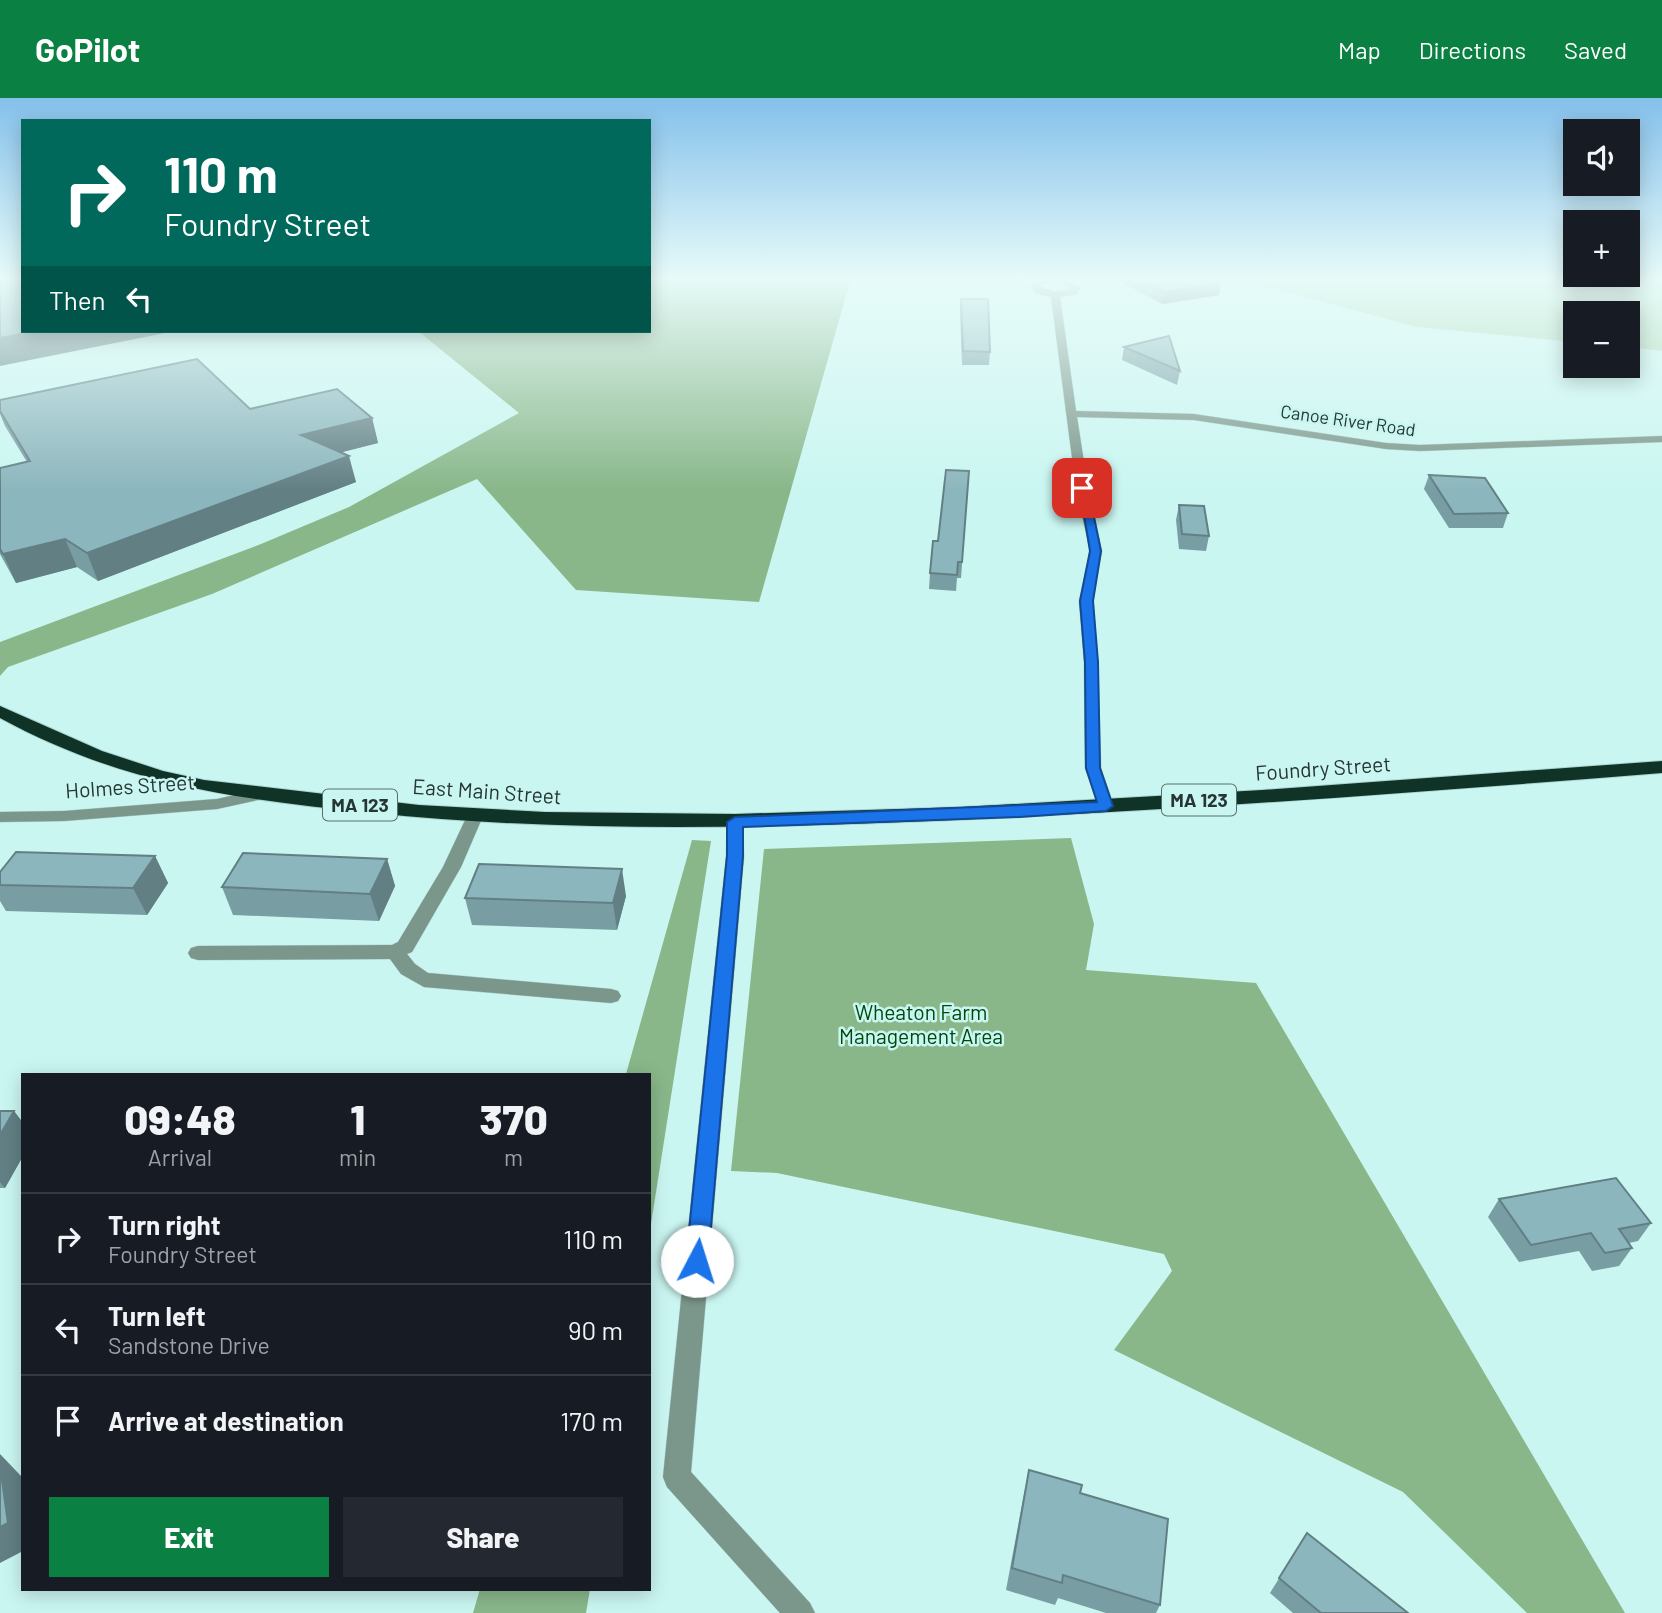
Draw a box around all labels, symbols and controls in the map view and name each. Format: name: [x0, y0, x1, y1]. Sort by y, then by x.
text: GoPilot: [35, 29, 140, 69]
text: Map: [1338, 35, 1381, 64]
text: Directions: [1419, 35, 1526, 64]
text: Saved: [1564, 35, 1627, 64]
map controls: [1563, 119, 1640, 378]
button: sound: [1563, 119, 1640, 196]
text: 110 m: [164, 144, 278, 203]
icon: right: [49, 147, 140, 238]
text: Foundry Street: [164, 204, 371, 242]
button: +: [1563, 210, 1640, 287]
icon: left: [120, 280, 158, 318]
text: Then: [49, 284, 106, 315]
button: −: [1563, 301, 1640, 378]
street label: Canoe River Road: [1279, 400, 1417, 440]
pin: [1052, 458, 1112, 518]
icon: arrive: [1063, 469, 1101, 507]
street label: Foundry Street: [1254, 750, 1392, 785]
street label: Holmes Street: [64, 769, 196, 803]
street label: East Main Street: [412, 773, 562, 808]
road number: MA 123: [1162, 785, 1236, 816]
road number: MA 123: [323, 790, 397, 820]
park label: Wheaton Farm Management Area: [839, 999, 1003, 1048]
text: 09:48: [124, 1093, 236, 1143]
text: 1: [350, 1093, 365, 1143]
text: 370: [480, 1093, 548, 1143]
text: Arrival: [148, 1143, 212, 1171]
text: min: [339, 1143, 376, 1171]
text: m: [504, 1143, 523, 1171]
text: Turn right: [108, 1209, 221, 1240]
icon: right: [49, 1220, 87, 1258]
text: 110 m: [563, 1223, 623, 1254]
position arrow: [660, 1224, 734, 1298]
text: Foundry Street: [108, 1240, 257, 1268]
text: Turn left: [108, 1300, 206, 1331]
icon: left: [49, 1311, 87, 1349]
text: 90 m: [568, 1314, 623, 1345]
text: Sandstone Drive: [108, 1331, 270, 1359]
icon: arrive: [49, 1402, 87, 1440]
text: Arrive at destination: [108, 1405, 344, 1436]
text: 170 m: [560, 1405, 623, 1436]
button: Exit: [49, 1497, 329, 1577]
button: Share: [343, 1497, 623, 1577]

